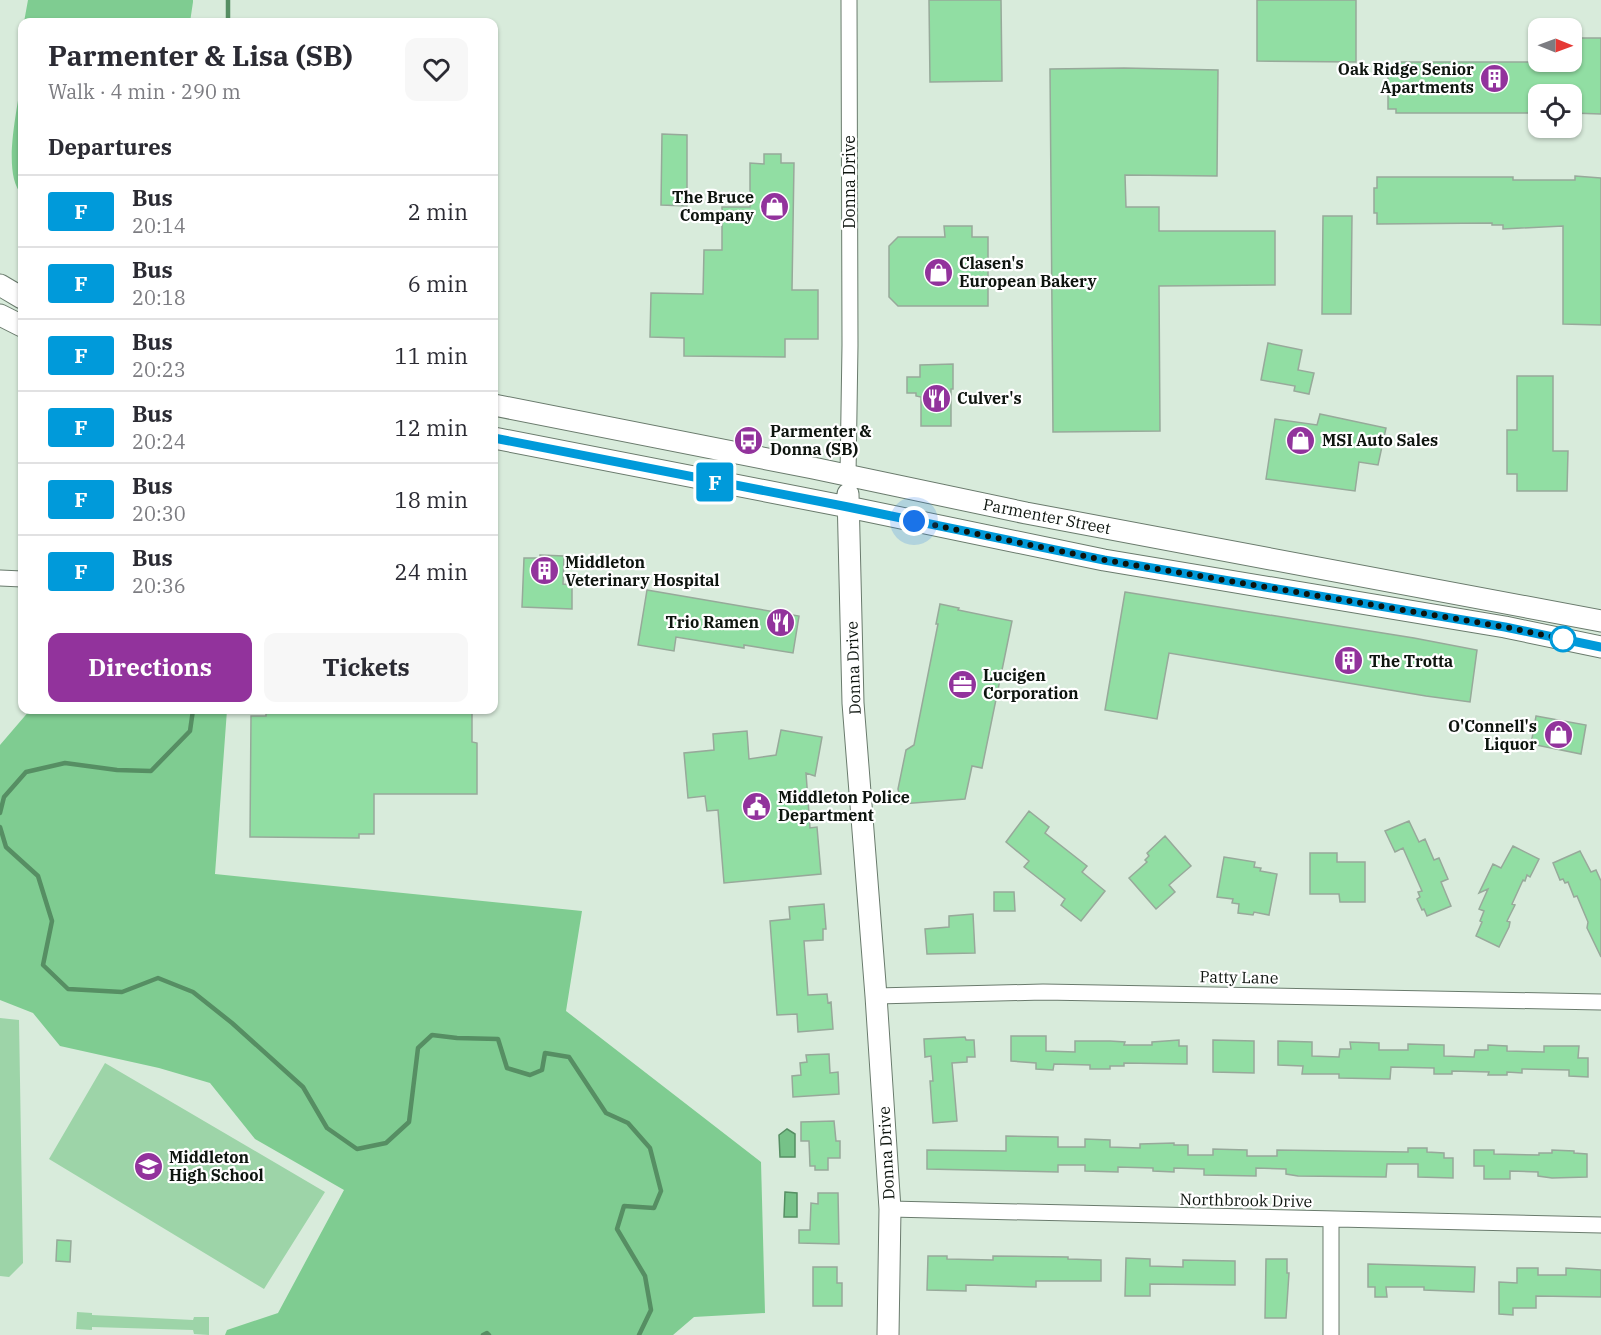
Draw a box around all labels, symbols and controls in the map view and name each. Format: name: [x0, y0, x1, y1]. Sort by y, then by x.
north arrow: [1528, 18, 1582, 72]
map controls: [1528, 18, 1582, 138]
text: Parmenter & Lisa (SB): [48, 37, 353, 74]
button: heart: [405, 38, 468, 101]
place label: Oak Ridge Senior Apartments: [1338, 59, 1474, 97]
building icon: Oak Ridge Senior Apartments: [1479, 62, 1511, 94]
text: Walk · 4 min · 290 m: [48, 78, 241, 105]
button: locate: [1528, 84, 1582, 138]
text: Departures: [48, 132, 172, 161]
street label: Donna Drive: [839, 135, 859, 229]
text: Bus: [132, 183, 173, 212]
place label: The Bruce Company: [672, 187, 755, 225]
shop icon: The Bruce Company: [759, 190, 791, 222]
text: F: [74, 197, 88, 225]
text: 2 min: [408, 197, 468, 226]
text: 20:14: [132, 212, 186, 239]
place label: Clasen's European Bakery: [959, 253, 1097, 291]
text: Bus: [132, 255, 173, 284]
shop icon: Clasen's European Bakery: [922, 256, 954, 288]
text: F: [74, 269, 88, 297]
text: 6 min: [408, 269, 468, 298]
text: 20:18: [132, 284, 186, 311]
text: Bus: [132, 327, 173, 356]
text: F: [74, 341, 88, 369]
text: 11 min: [395, 341, 468, 370]
text: 20:23: [132, 356, 186, 383]
restaurant icon: Culver's: [920, 382, 952, 414]
place label: Culver's: [957, 388, 1022, 408]
text: Bus: [132, 399, 173, 428]
text: F: [74, 413, 88, 441]
text: 12 min: [395, 413, 468, 442]
place label: Parmenter & Donna (SB): [770, 421, 871, 459]
bus stop icon: Parmenter & Donna (SB): [733, 424, 765, 456]
shop icon: MSI Auto Sales: [1285, 424, 1317, 456]
text: 20:24: [132, 428, 186, 455]
place label: MSI Auto Sales: [1322, 430, 1438, 450]
line badge: F: [696, 462, 734, 502]
text: F: [708, 468, 722, 496]
text: Bus: [132, 471, 173, 500]
text: F: [74, 485, 88, 513]
text: 18 min: [395, 485, 468, 514]
street label: Parmenter Street: [981, 494, 1113, 538]
text: 20:30: [132, 500, 186, 527]
your location: [899, 506, 929, 536]
text: Bus: [132, 543, 173, 572]
place label: Middleton Veterinary Hospital: [565, 552, 720, 590]
building icon: Middleton Veterinary Hospital: [528, 555, 560, 587]
text: F: [74, 557, 88, 585]
text: 24 min: [395, 557, 468, 586]
text: 20:36: [132, 572, 186, 599]
restaurant icon: Trio Ramen: [764, 606, 796, 638]
place label: Trio Ramen: [665, 612, 759, 632]
street label: Donna Drive: [841, 621, 865, 715]
unlabelled marker: [1550, 626, 1576, 652]
button: Directions: [48, 633, 252, 702]
button: Tickets: [264, 633, 468, 702]
building icon: The Trotta: [1332, 645, 1364, 677]
place label: The Trotta: [1369, 651, 1453, 671]
place label: Lucigen Corporation: [983, 665, 1079, 703]
office icon: Lucigen Corporation: [946, 668, 978, 700]
place label: O'Connell's Liquor: [1448, 716, 1537, 754]
shop icon: O'Connell's Liquor: [1542, 719, 1574, 751]
place label: Middleton Police Department: [778, 787, 910, 825]
public building icon: Middleton Police Department: [741, 790, 773, 822]
street label: Patty Lane: [1199, 966, 1279, 988]
street label: Donna Drive: [874, 1106, 898, 1200]
place label: Middleton High School: [169, 1147, 264, 1185]
school or university icon: Middleton High School: [132, 1150, 164, 1182]
street label: Northbrook Drive: [1180, 1189, 1312, 1211]

